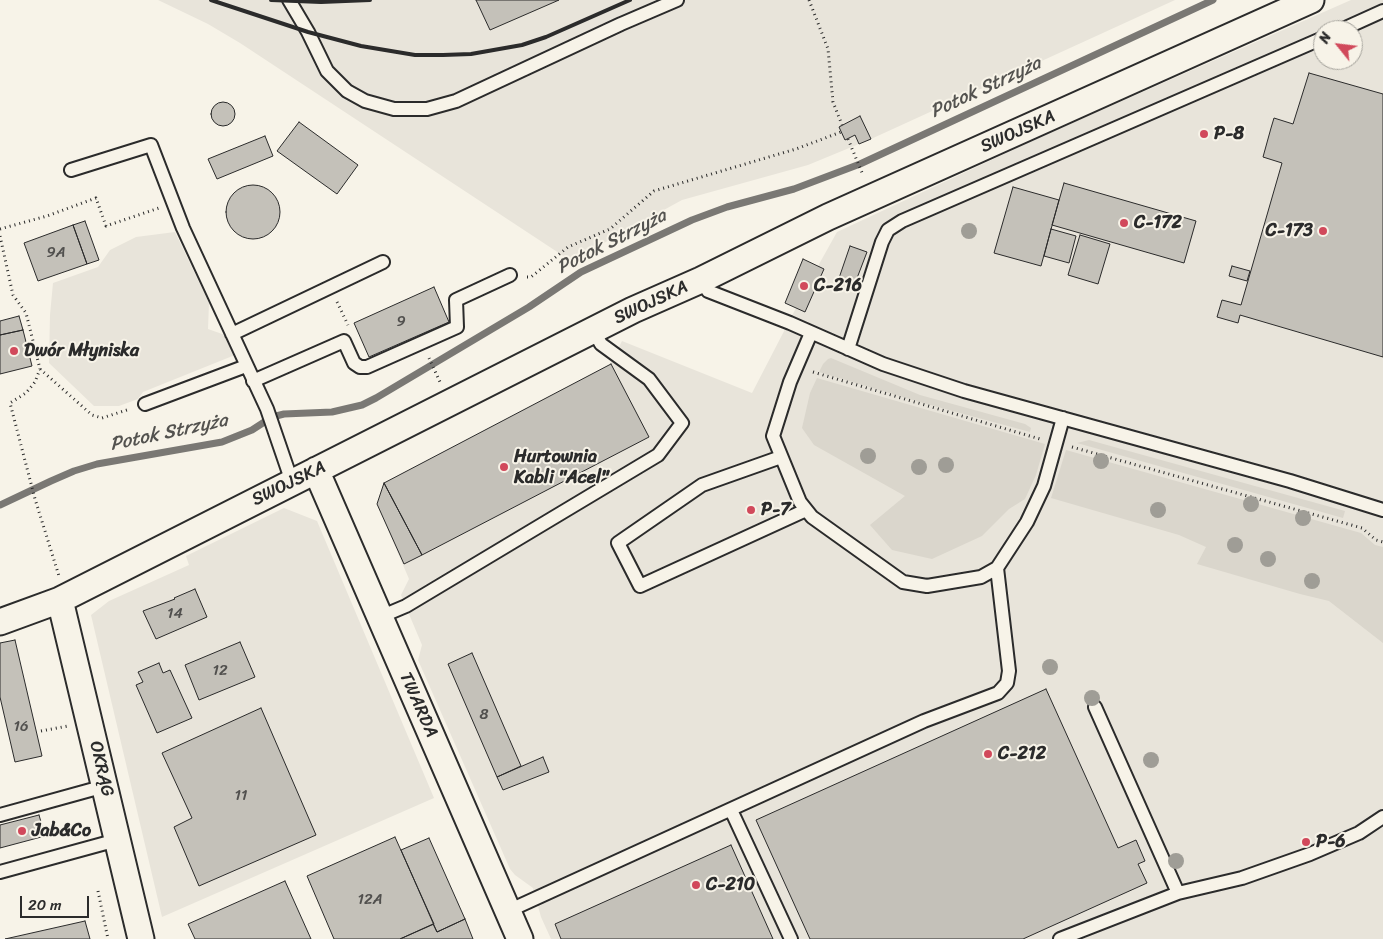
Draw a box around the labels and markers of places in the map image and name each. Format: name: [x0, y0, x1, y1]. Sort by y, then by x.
place label: P-8: [1214, 123, 1244, 145]
marker: P-8: [1198, 128, 1210, 140]
place label: C-172: [1134, 212, 1182, 234]
marker: C-172: [1118, 217, 1130, 229]
place label: C-173: [1266, 220, 1313, 242]
marker: C-173: [1317, 225, 1329, 237]
place label: C-216: [814, 275, 862, 297]
marker: C-216: [798, 280, 810, 292]
place label: Dwór Młyniska: [24, 340, 139, 362]
marker: Dwór Młyniska: [8, 345, 20, 357]
place label: Hurtownia Kabli "Acel": [514, 446, 609, 488]
marker: Hurtownia Kabli "Acel": [498, 461, 510, 473]
place label: P-7: [761, 499, 791, 521]
marker: P-7: [745, 504, 757, 516]
place label: C-212: [998, 743, 1046, 765]
marker: C-212: [982, 748, 994, 760]
place label: Jab&Co: [32, 820, 91, 842]
marker: Jab&Co: [16, 825, 28, 837]
place label: P-6: [1316, 831, 1346, 853]
marker: P-6: [1300, 836, 1312, 848]
place label: C-210: [706, 874, 755, 896]
marker: C-210: [690, 879, 702, 891]

